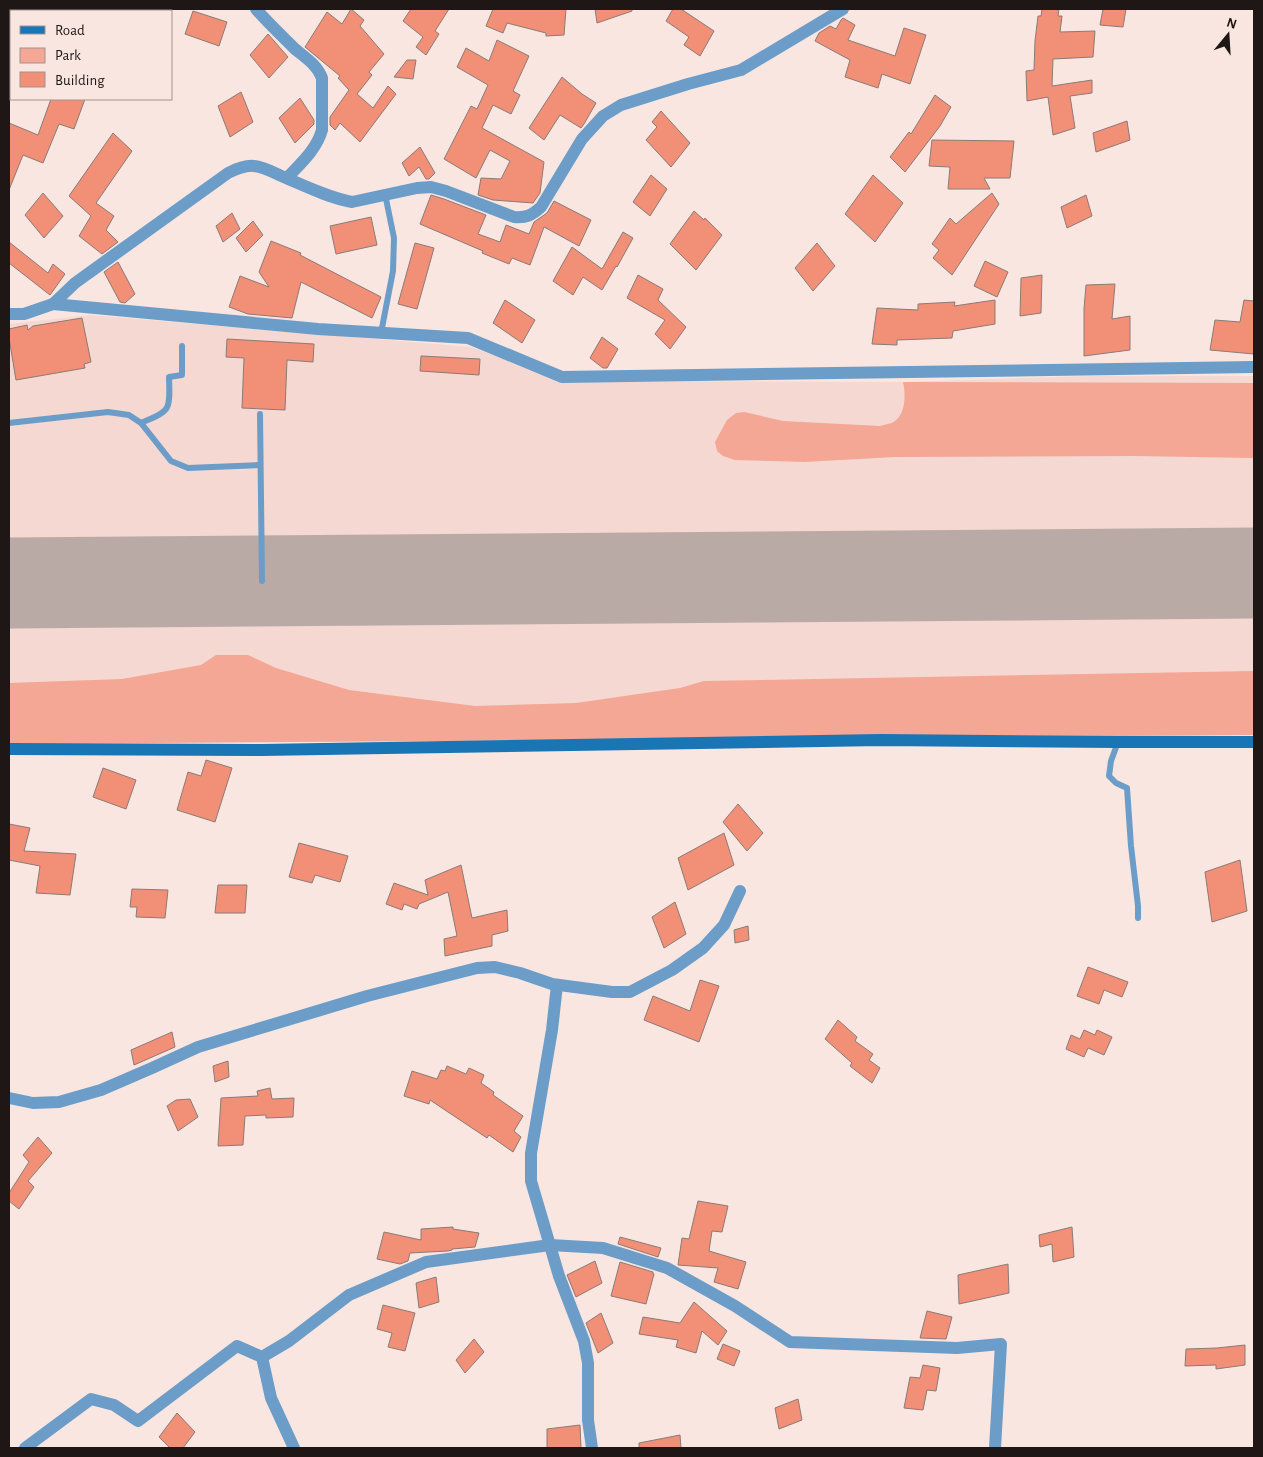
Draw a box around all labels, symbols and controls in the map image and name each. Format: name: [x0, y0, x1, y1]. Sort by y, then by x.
legend: [10, 10, 172, 100]
north arrow: [1203, 10, 1253, 60]
text: N: [1225, 15, 1239, 32]
text: Road: [55, 23, 85, 38]
text: Park: [55, 48, 81, 63]
text: Building: [55, 73, 105, 88]

